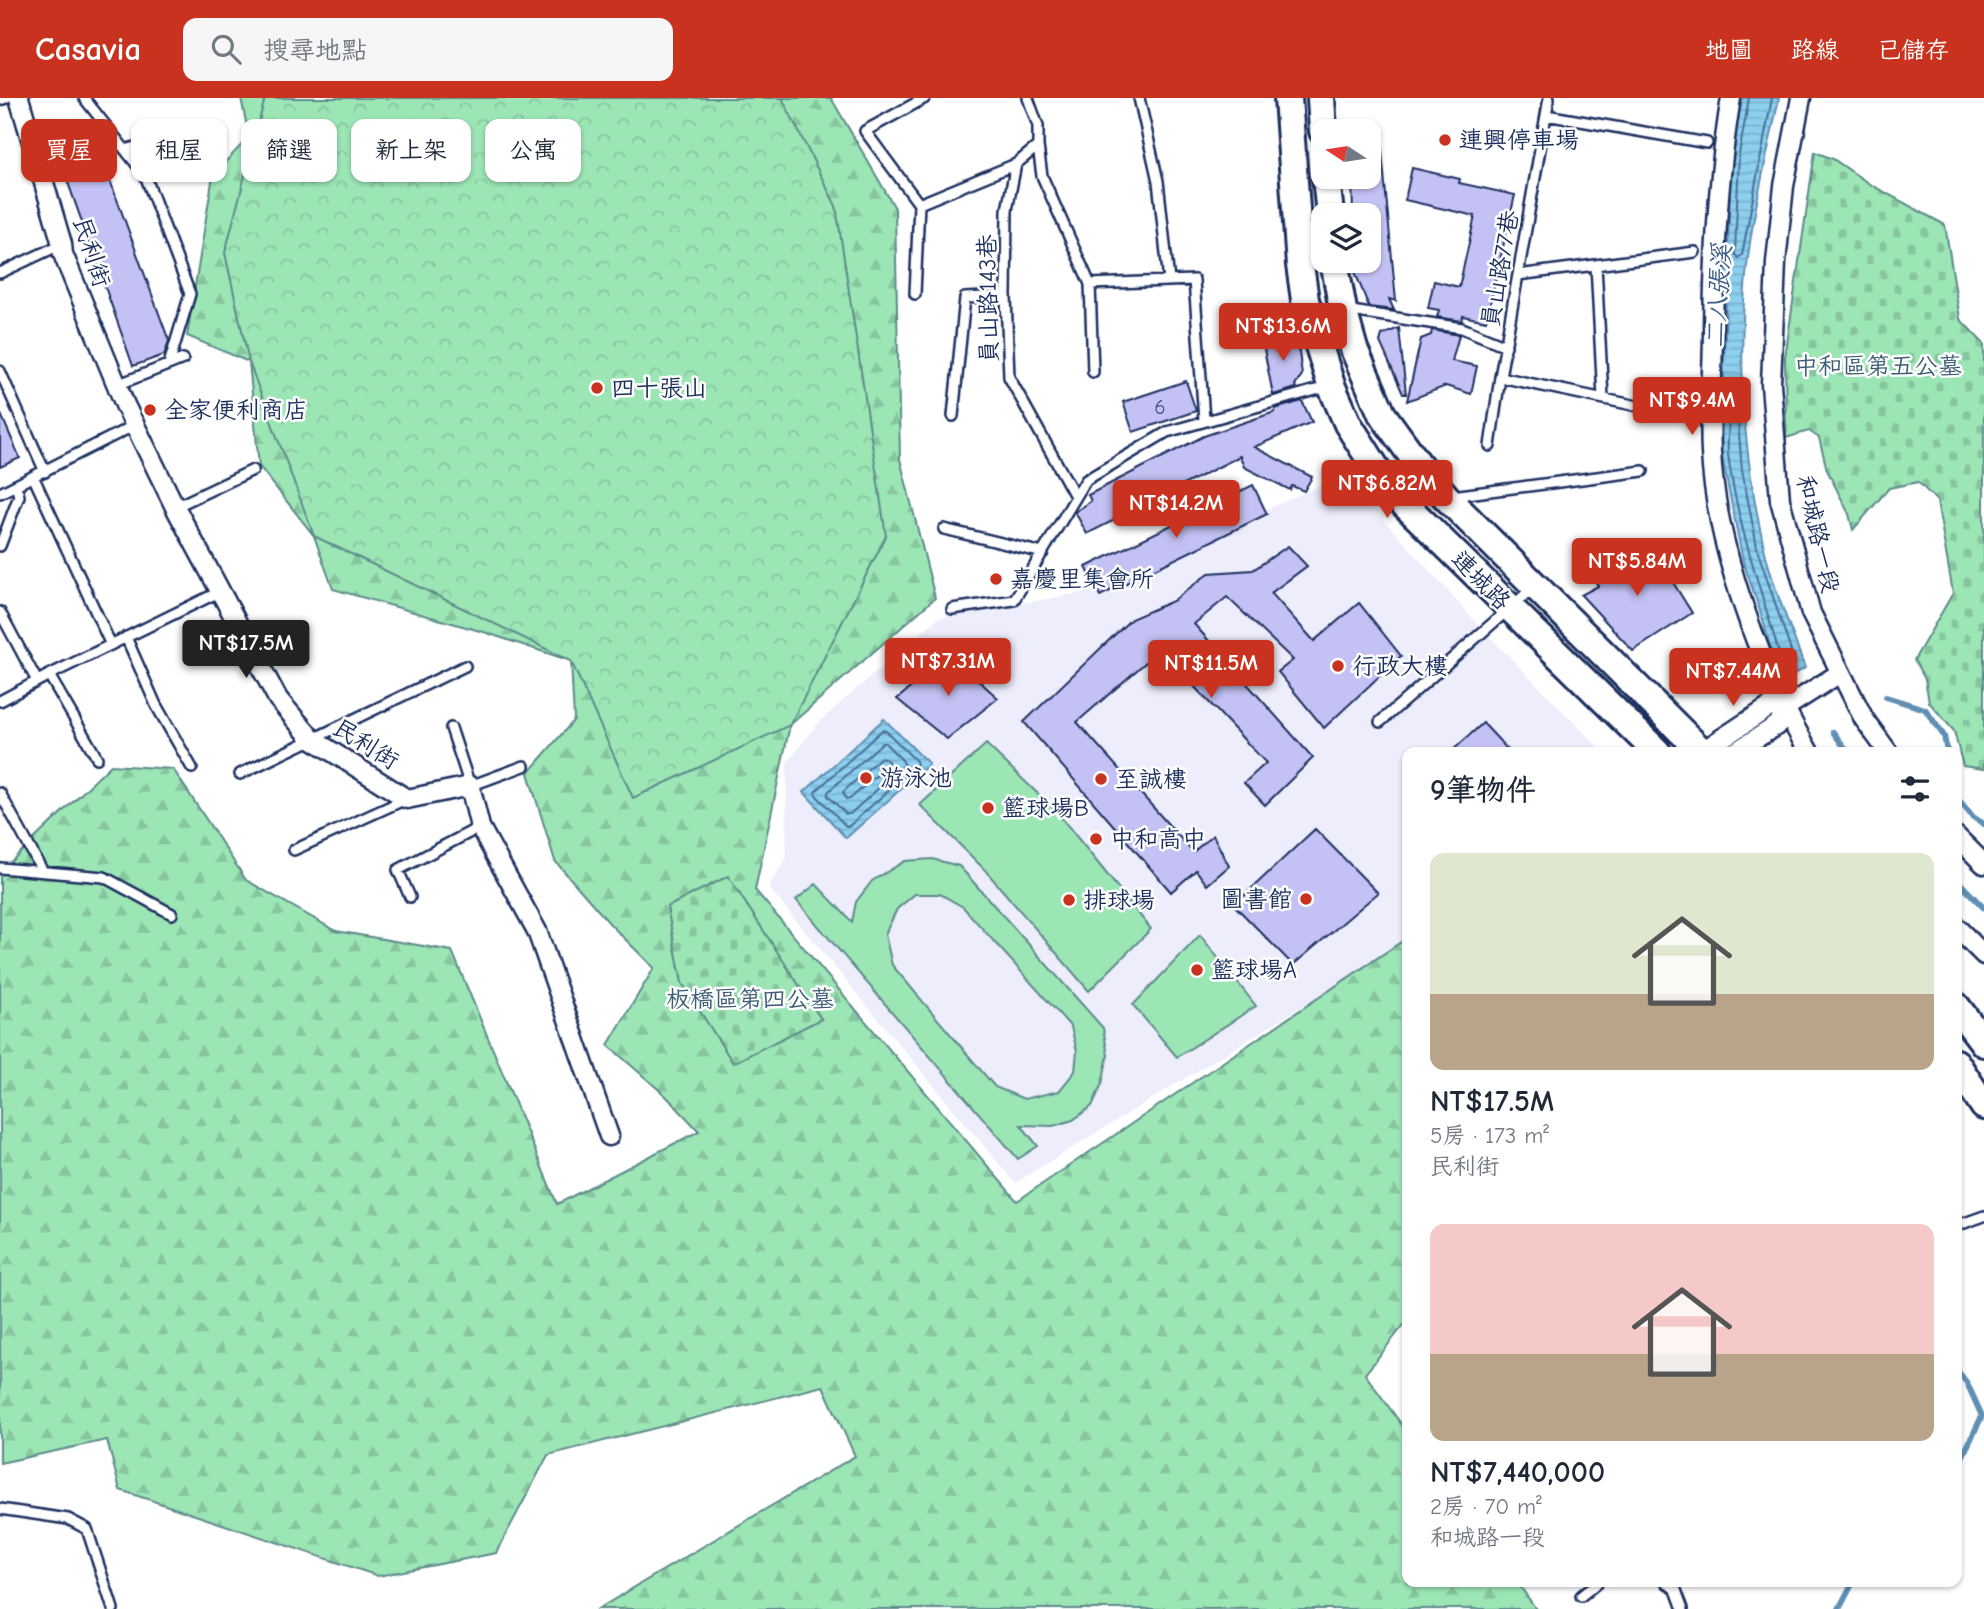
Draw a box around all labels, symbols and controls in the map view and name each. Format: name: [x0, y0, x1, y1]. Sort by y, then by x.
search box: [183, 18, 673, 81]
text: Casavia: [35, 30, 141, 68]
icon: search: [207, 30, 245, 68]
text: 搜尋地點: [263, 36, 367, 66]
text: 地圖: [1705, 36, 1753, 64]
text: 路線: [1791, 36, 1839, 64]
text: 已儲存: [1877, 36, 1949, 64]
chip: 買屋: [21, 119, 117, 182]
chip: 租屋: [131, 119, 227, 182]
chip: 篩選: [241, 119, 337, 182]
chip: 新上架: [351, 119, 471, 182]
chip: 公寓: [485, 119, 581, 182]
north arrow: [1311, 119, 1381, 189]
map controls: [1311, 119, 1381, 273]
place label: 連興停車場: [1459, 126, 1579, 154]
marker: 連興停車場: [1437, 132, 1453, 148]
button: layers: [1311, 203, 1381, 273]
street label: 員山路77巷: [1476, 208, 1524, 330]
street label: 民利街: [68, 213, 116, 291]
street label: 員山路143巷: [973, 234, 1003, 364]
water label: 二八張溪: [1700, 241, 1738, 349]
pin: NT$13.6M: [1211, 303, 1355, 363]
text: NT$13.6M: [1235, 312, 1331, 339]
park label: 中和區第五公墓: [1794, 352, 1962, 380]
place label: 四十張山: [611, 374, 707, 402]
pin: NT$9.4M: [1627, 378, 1757, 437]
marker: 四十張山: [589, 380, 605, 396]
text: NT$9.4M: [1649, 386, 1735, 413]
house number: 6: [1154, 395, 1166, 419]
place label: 全家便利商店: [164, 396, 308, 424]
marker: 全家便利商店: [142, 402, 158, 418]
pin: NT$6.82M: [1315, 460, 1459, 520]
text: NT$6.82M: [1338, 469, 1436, 496]
street label: 和城路一段: [1791, 472, 1845, 596]
pin: NT$14.2M: [1104, 480, 1248, 540]
text: NT$14.2M: [1129, 489, 1223, 516]
pin: NT$5.84M: [1565, 538, 1709, 598]
street label: 連城路: [1446, 545, 1516, 615]
text: NT$5.84M: [1588, 547, 1686, 574]
place label: 嘉慶里集會所: [1010, 565, 1154, 593]
marker: 嘉慶里集會所: [988, 571, 1004, 587]
pin: NT$17.5M: [174, 620, 318, 680]
text: NT$17.5M: [198, 629, 294, 656]
pin: NT$7.31M: [876, 638, 1020, 698]
pin: NT$11.5M: [1139, 640, 1283, 700]
text: NT$7.31M: [901, 647, 995, 674]
pin: NT$7.44M: [1661, 648, 1805, 708]
text: NT$11.5M: [1164, 649, 1258, 676]
place label: 行政大樓: [1352, 652, 1448, 680]
text: NT$7.44M: [1685, 657, 1781, 684]
marker: 行政大樓: [1330, 658, 1346, 674]
street label: 民利街: [328, 713, 404, 775]
place label: 游泳池: [880, 764, 952, 792]
place label: 至誠樓: [1115, 765, 1187, 793]
marker: 游泳池: [858, 770, 874, 786]
icon: filters: [1896, 770, 1934, 808]
marker: 至誠樓: [1093, 771, 1109, 787]
text: 9筆物件: [1430, 773, 1536, 808]
place label: 籃球場B: [1002, 794, 1089, 822]
marker: 籃球場B: [980, 800, 996, 816]
place label: 中和高中: [1110, 825, 1206, 853]
marker: 中和高中: [1088, 831, 1104, 847]
place label: 圖書館: [1220, 885, 1292, 913]
place label: 排球場: [1083, 886, 1155, 914]
marker: 圖書館: [1298, 891, 1314, 907]
marker: 排球場: [1061, 892, 1077, 908]
icon: home: [1619, 898, 1745, 1024]
place label: 籃球場A: [1211, 956, 1297, 984]
marker: 籃球場A: [1189, 962, 1205, 978]
park label: 板橋區第四公墓: [666, 985, 834, 1013]
text: NT$17.5M: [1430, 1084, 1554, 1119]
text: 5房 · 173 m²: [1430, 1122, 1549, 1149]
text: 民利街: [1430, 1153, 1499, 1180]
icon: home: [1619, 1269, 1745, 1395]
text: NT$7,440,000: [1430, 1455, 1605, 1490]
text: 2房 · 70 m²: [1430, 1493, 1542, 1520]
text: 和城路一段: [1430, 1524, 1545, 1551]

